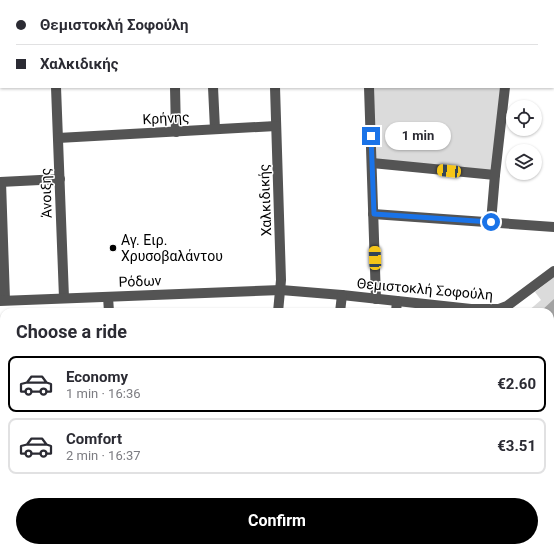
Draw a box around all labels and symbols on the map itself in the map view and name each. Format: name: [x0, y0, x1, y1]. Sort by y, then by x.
street label: Κρήνης: [142, 109, 190, 127]
callout: 1 min: [385, 122, 451, 150]
route end: [362, 127, 380, 145]
street label: Χαλκιδικής: [256, 164, 274, 236]
car: [436, 164, 462, 178]
street label: Άνοιξης: [37, 168, 55, 218]
route start: [482, 213, 500, 231]
place label: Αγ. Ειρ. Χρυσοβαλάντου: [121, 232, 223, 264]
marker: Αγ. Ειρ. Χρυσοβαλάντου: [108, 243, 118, 253]
car: [369, 246, 381, 270]
street label: Ρόδων: [118, 272, 162, 290]
street label: Θεμιστοκλή Σοφούλη: [356, 275, 494, 304]

